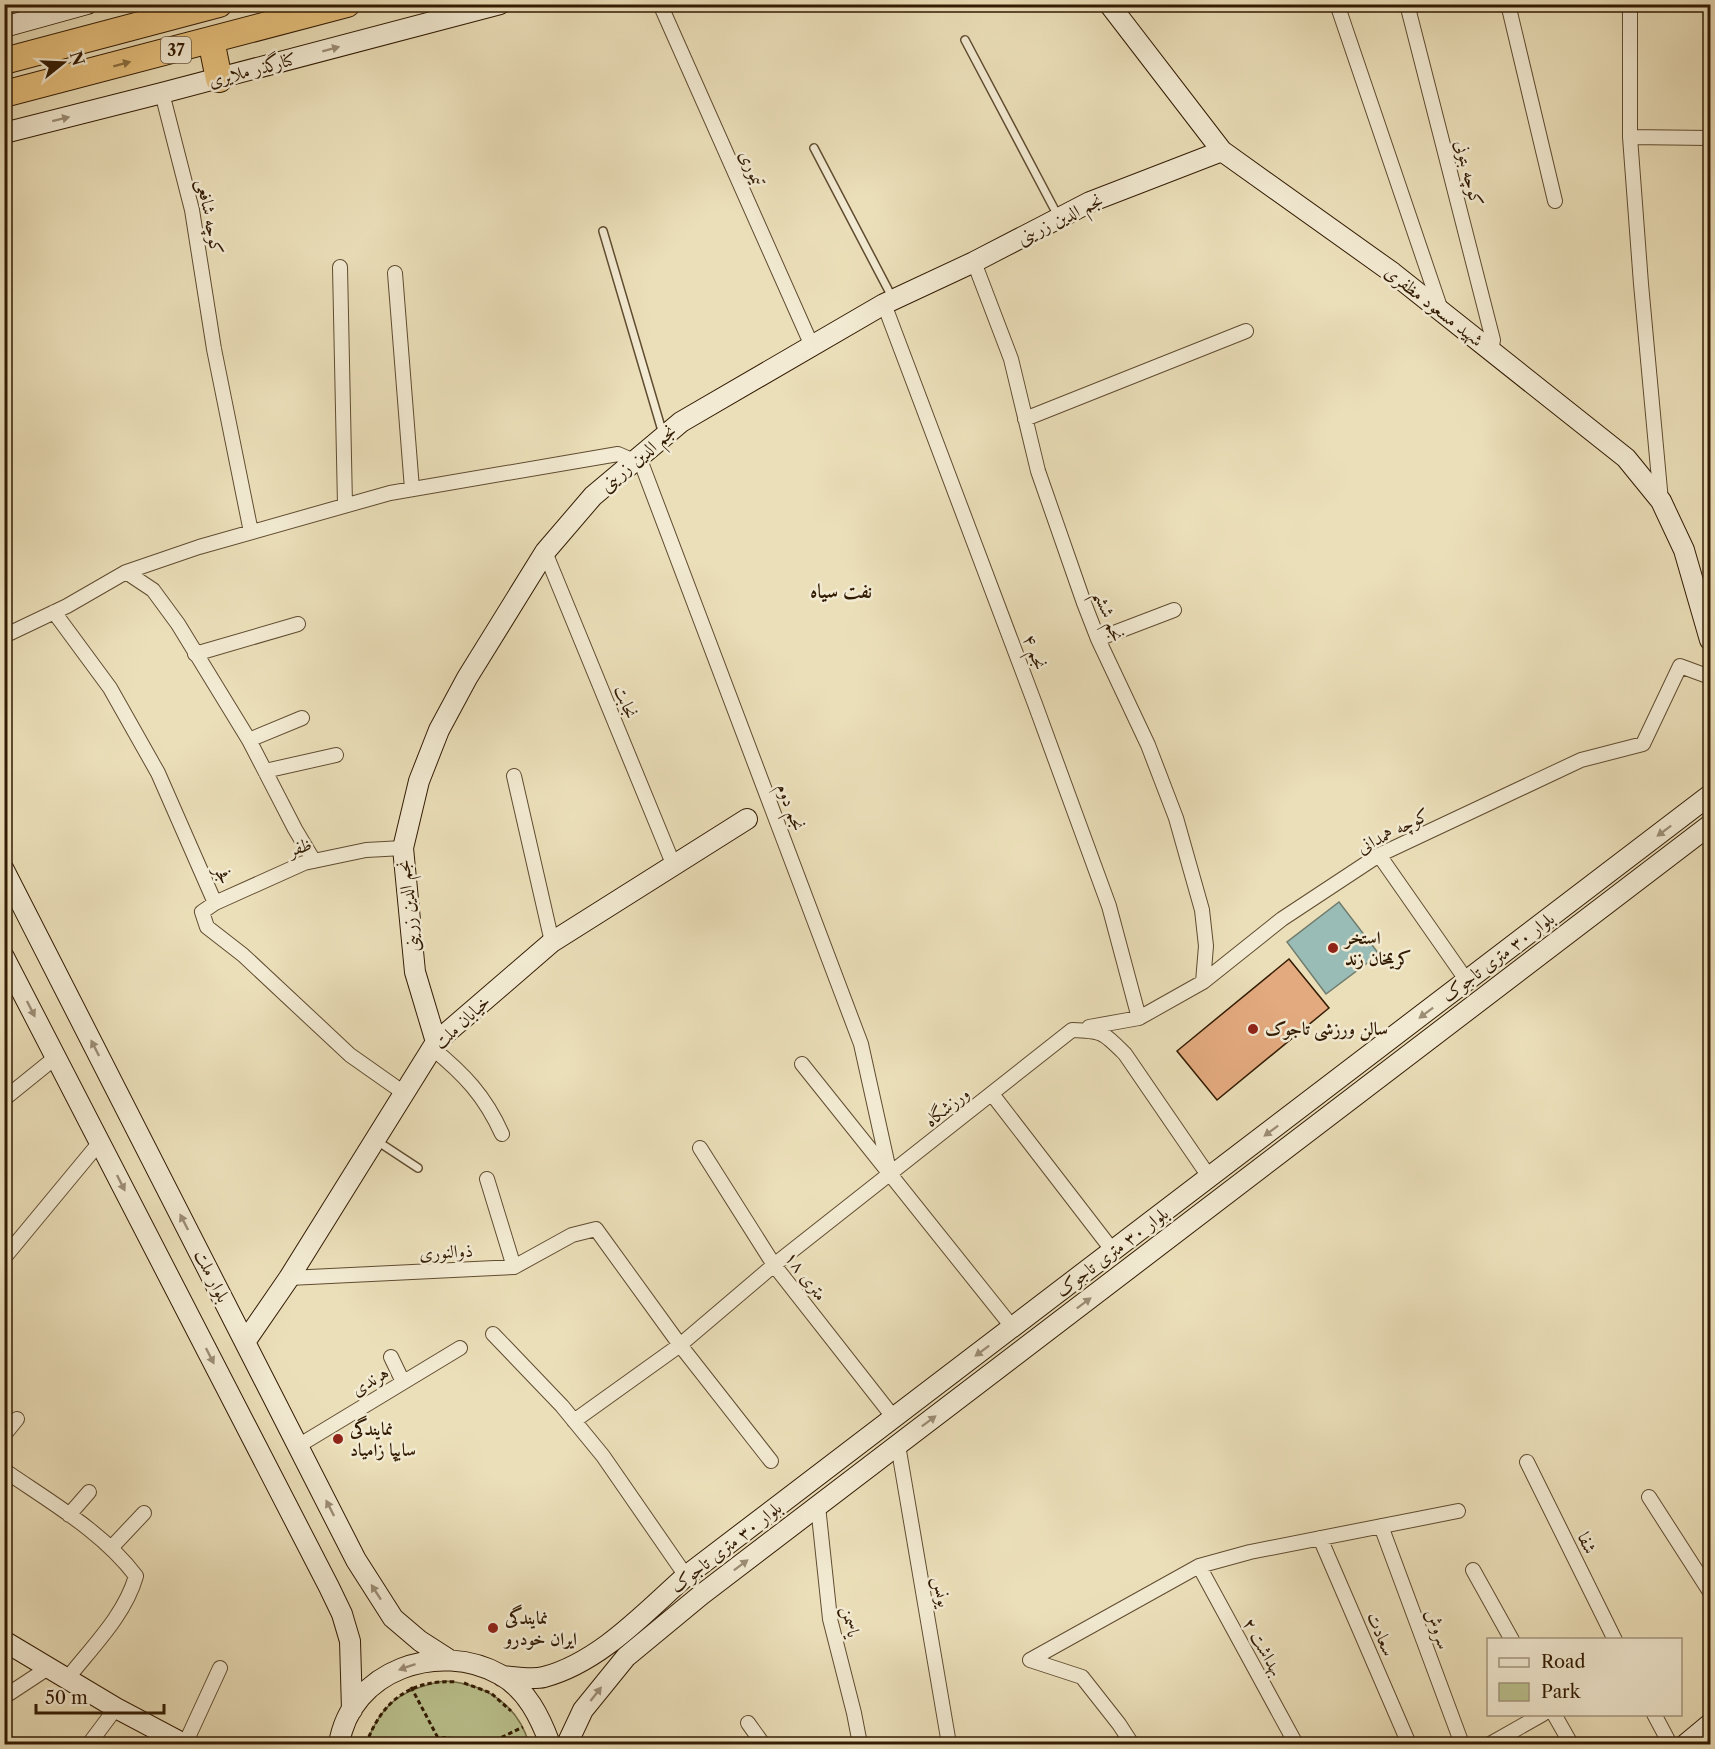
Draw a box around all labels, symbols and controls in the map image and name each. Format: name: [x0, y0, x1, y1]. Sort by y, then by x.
north arrow: [33, 33, 93, 93]
road number: 37: [161, 37, 191, 63]
one-way arrow: [323, 44, 341, 53]
street label: کنارگذر ملایری: [205, 46, 298, 92]
text: N: [66, 49, 89, 68]
one-way arrow: [113, 58, 131, 68]
one-way arrow: [52, 113, 70, 123]
street label: کوچه بتونی: [1448, 138, 1488, 209]
street label: تیموری: [735, 147, 770, 190]
street label: کوچه شافعی: [190, 178, 228, 257]
street label: نجم الدین زرینی: [1014, 189, 1109, 255]
street label: شهید مسعود مظفری: [1380, 261, 1488, 352]
street label: نجم الدین زرینی: [595, 420, 684, 501]
district label: نفت سیاه: [810, 579, 872, 603]
street label: نجم ششم: [1082, 587, 1129, 647]
street label: نجم ۴: [1013, 631, 1052, 675]
street label: نجابت: [609, 682, 643, 722]
street label: نجم دوم: [766, 780, 810, 836]
street label: کوچه همدانی: [1353, 803, 1434, 860]
one-way arrow: [1656, 824, 1672, 837]
street label: ظفر: [284, 833, 315, 863]
street label: نجم الدین زرینی: [392, 858, 430, 953]
street label: فجر: [208, 860, 237, 888]
street label: بلوار ۳۰ متری تاجوک: [1437, 907, 1559, 1007]
place label: استخر کریمخان زند: [1343, 927, 1411, 970]
marker: استخر کریمخان زند: [1326, 941, 1340, 955]
street label: خیابان ملت: [429, 990, 495, 1054]
one-way arrow: [27, 1001, 36, 1018]
one-way arrow: [1418, 1006, 1433, 1018]
place label: سالن ورزشی تاجوک: [1265, 1018, 1388, 1042]
marker: سالن ورزشی تاجوک: [1246, 1022, 1260, 1036]
one-way arrow: [91, 1040, 100, 1057]
street label: ورزشگاه: [920, 1082, 974, 1132]
one-way arrow: [1263, 1125, 1279, 1137]
one-way arrow: [116, 1174, 126, 1191]
street label: بلوار ۳۰ متری تاجوک: [1051, 1202, 1173, 1302]
one-way arrow: [179, 1213, 189, 1230]
street label: ذوالنوری: [419, 1240, 473, 1264]
street label: بلوار ملت: [189, 1246, 235, 1306]
street label: ۱۸ متری: [780, 1247, 832, 1305]
one-way arrow: [1076, 1297, 1092, 1309]
one-way arrow: [974, 1345, 990, 1358]
one-way arrow: [205, 1348, 215, 1365]
street label: هرندی: [347, 1361, 393, 1402]
place label: نمایندگی سایپا زامیاد: [349, 1415, 416, 1462]
one-way arrow: [922, 1416, 937, 1428]
marker: نمایندگی سایپا زامیاد: [331, 1432, 345, 1446]
street label: بلوار ۳۰ متری تاجوک: [666, 1497, 786, 1597]
one-way arrow: [325, 1499, 335, 1517]
street label: شفا: [1572, 1529, 1602, 1557]
one-way arrow: [733, 1559, 748, 1571]
street label: یونس: [928, 1575, 956, 1611]
one-way arrow: [371, 1583, 382, 1600]
place label: نمایندگی ایران خودرو: [503, 1604, 577, 1650]
street label: یاسمن: [836, 1605, 865, 1641]
street label: سروش: [1420, 1606, 1455, 1652]
street label: سعادت: [1362, 1609, 1400, 1659]
street label: بهداشت ۲: [1237, 1614, 1288, 1681]
marker: نمایندگی ایران خودرو: [486, 1621, 500, 1635]
legend: [1487, 1638, 1682, 1716]
text: Road: [1541, 1651, 1586, 1673]
one-way arrow: [398, 1662, 416, 1672]
scale bar: [36, 1677, 164, 1715]
text: Park: [1541, 1681, 1582, 1703]
one-way arrow: [590, 1686, 603, 1702]
text: 50 m: [45, 1687, 88, 1709]

